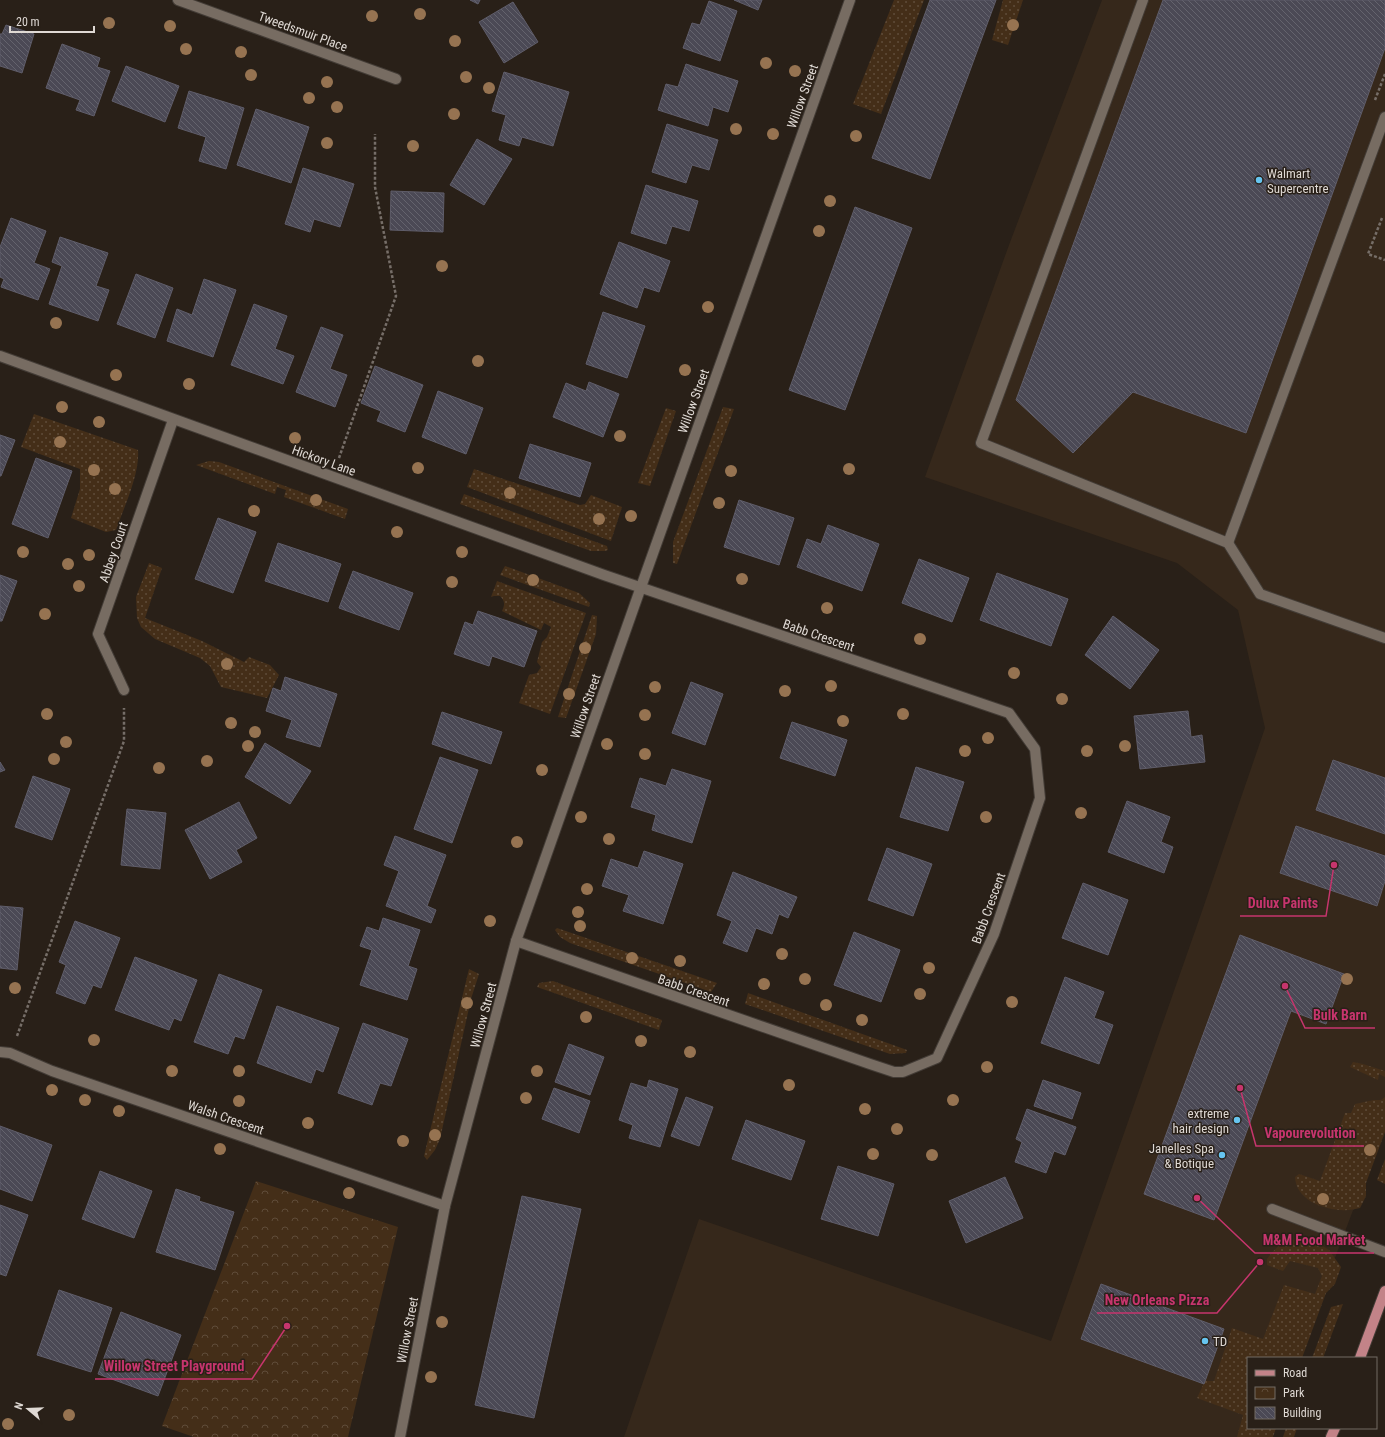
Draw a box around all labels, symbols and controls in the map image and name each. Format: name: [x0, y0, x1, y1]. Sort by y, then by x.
scale bar: [10, 8, 94, 34]
street label: Tweedsmuir Place: [256, 8, 350, 55]
text: 20 m: [16, 15, 40, 29]
street label: Willow Street: [784, 62, 821, 130]
place label: Walmart Supercentre: [1267, 166, 1329, 196]
marker: Walmart Supercentre: [1254, 175, 1264, 185]
street label: Willow Street: [675, 367, 712, 435]
street label: Hickory Lane: [290, 442, 358, 479]
street label: Abbey Court: [96, 520, 131, 584]
street label: Babb Crescent: [781, 616, 857, 655]
street label: Willow Street: [567, 672, 604, 740]
street label: Babb Crescent: [969, 870, 1008, 946]
callout: Dulux Paints: [1240, 890, 1326, 916]
text: Dulux Paints: [1248, 895, 1318, 911]
street label: Babb Crescent: [656, 971, 732, 1010]
street label: Willow Street: [468, 981, 499, 1050]
callout: Bulk Barn: [1305, 1002, 1375, 1028]
text: Bulk Barn: [1313, 1007, 1367, 1023]
street label: Walsh Crescent: [186, 1097, 266, 1138]
place label: extreme hair design: [1172, 1106, 1229, 1136]
marker: extreme hair design: [1232, 1115, 1242, 1125]
callout: Vapourevolution: [1256, 1120, 1364, 1146]
text: Vapourevolution: [1264, 1125, 1356, 1141]
place label: Janelles Spa & Botique: [1149, 1141, 1214, 1171]
marker: Janelles Spa & Botique: [1217, 1150, 1227, 1160]
callout: M&M Food Market: [1255, 1227, 1374, 1253]
text: M&M Food Market: [1263, 1232, 1365, 1248]
callout: New Orleans Pizza: [1097, 1287, 1217, 1313]
text: New Orleans Pizza: [1105, 1292, 1210, 1308]
street label: Willow Street: [394, 1295, 421, 1365]
place label: TD: [1213, 1334, 1227, 1349]
marker: TD: [1200, 1336, 1210, 1346]
callout: Willow Street Playground: [95, 1353, 252, 1379]
legend: [1247, 1357, 1377, 1429]
text: Willow Street Playground: [104, 1358, 244, 1374]
text: Road: [1283, 1366, 1307, 1380]
text: Park: [1283, 1386, 1305, 1400]
north arrow: [8, 1389, 48, 1429]
text: N: [12, 1400, 26, 1411]
text: Building: [1283, 1406, 1321, 1420]

